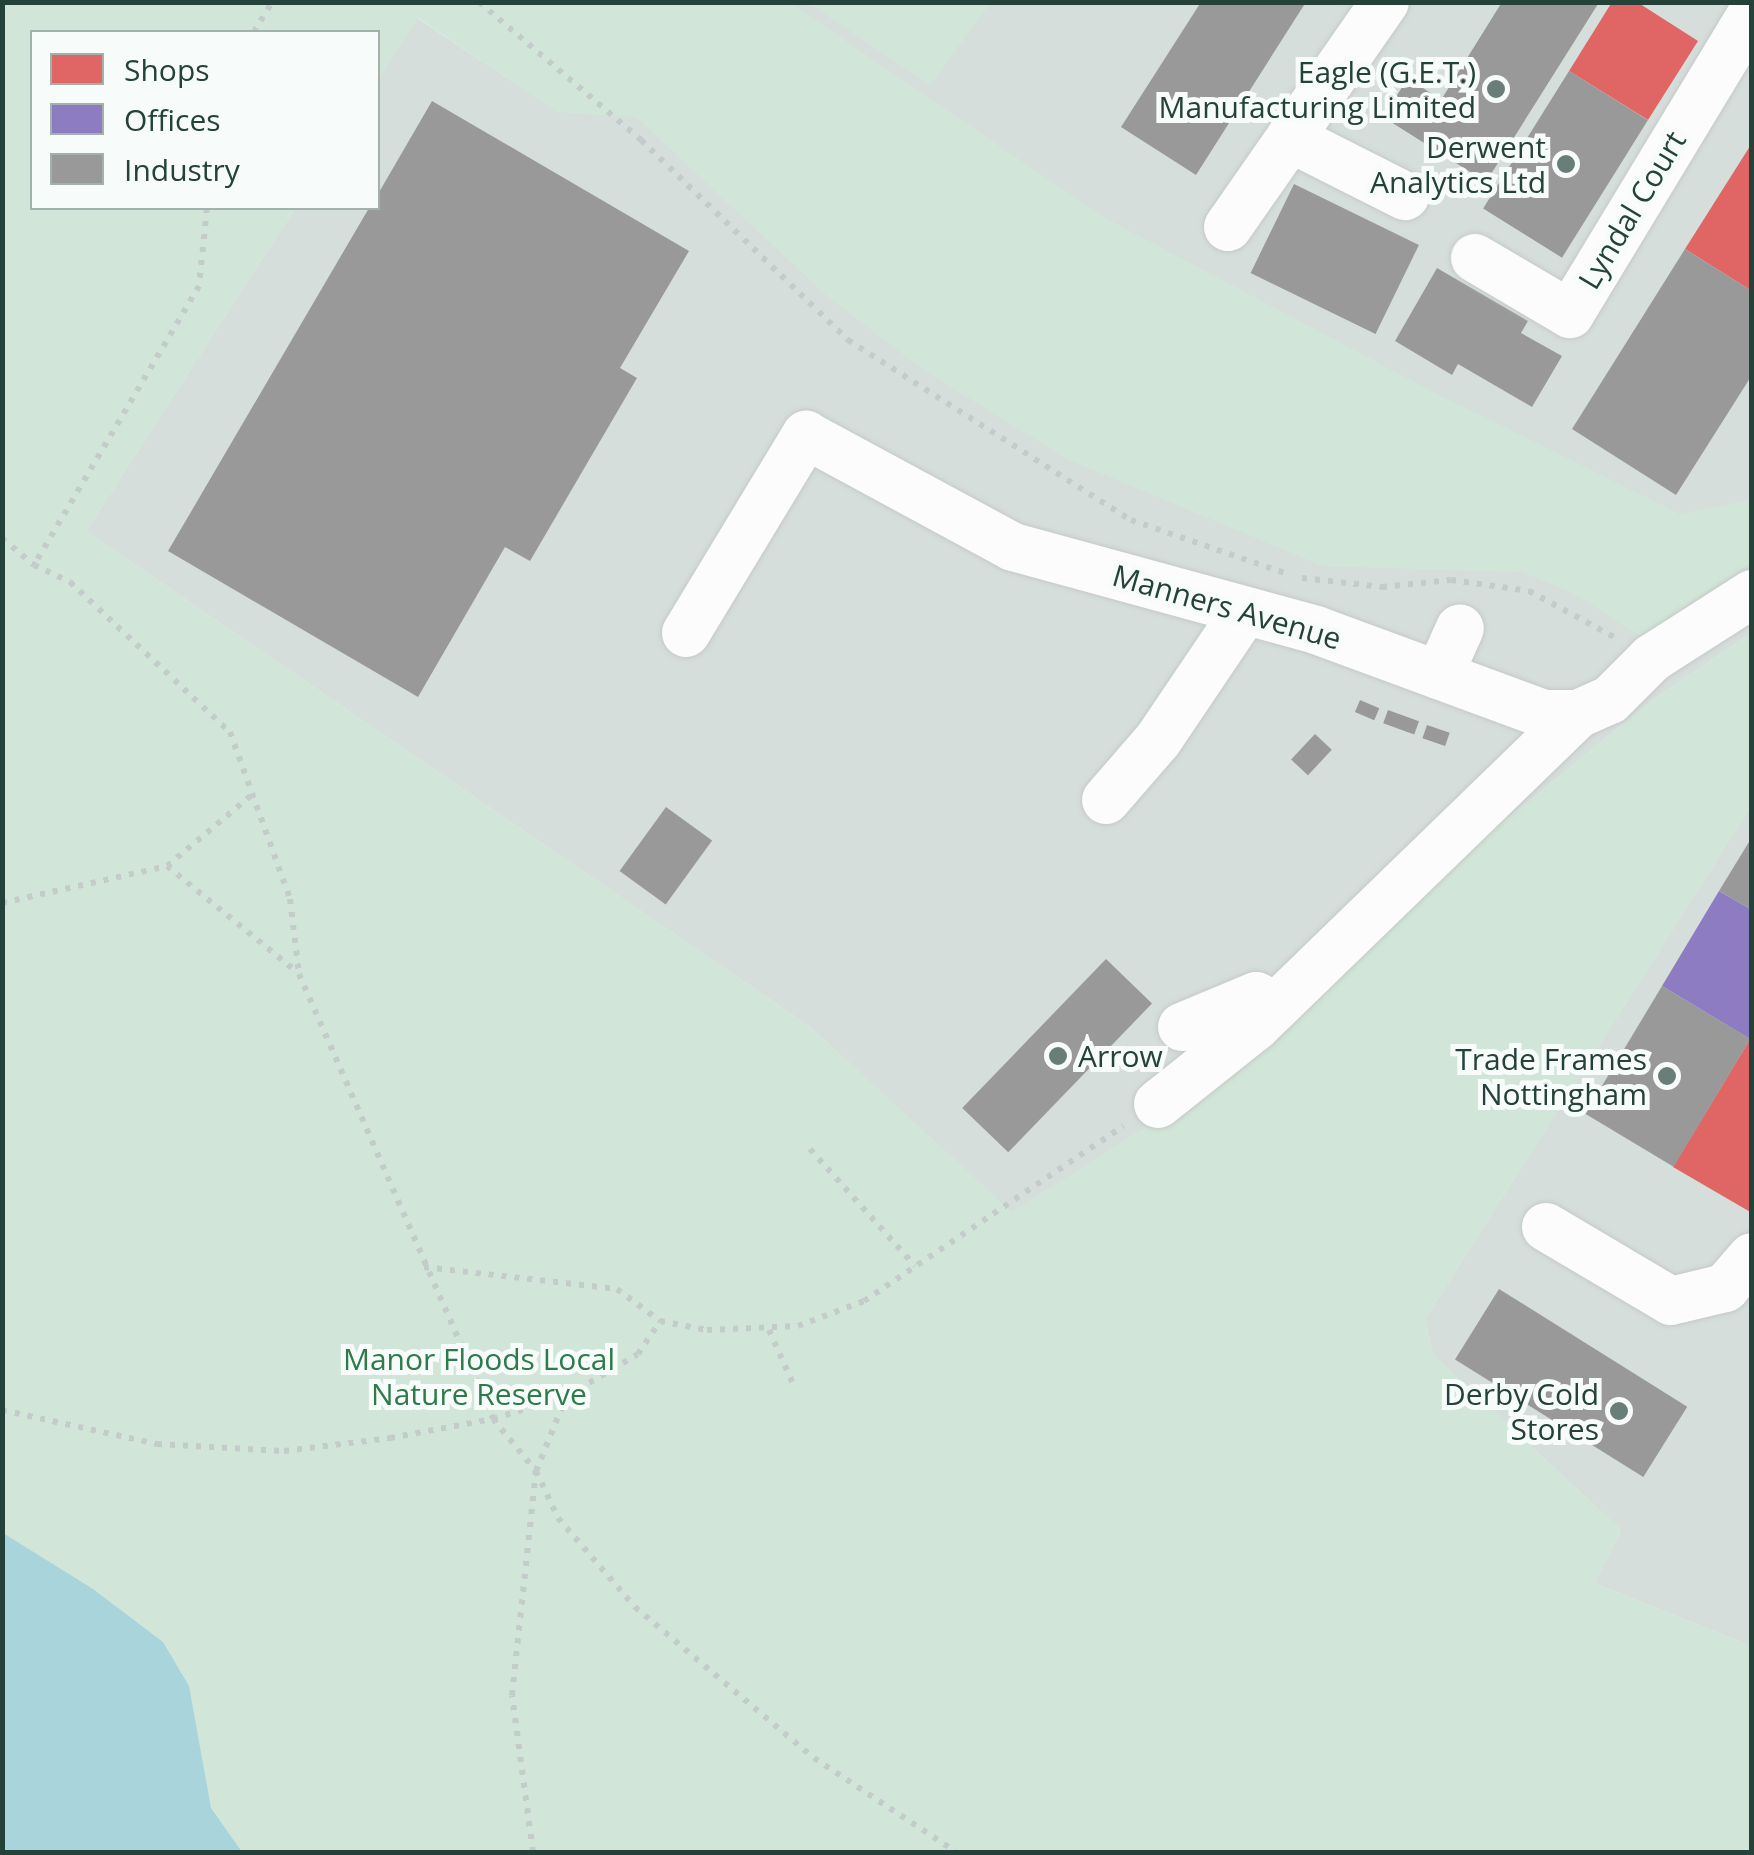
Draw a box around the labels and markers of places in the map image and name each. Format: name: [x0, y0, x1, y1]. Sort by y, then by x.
place label: Eagle (G.E.T.) Manufacturing Limited: [1159, 54, 1476, 124]
marker: Eagle (G.E.T.) Manufacturing Limited: [1485, 78, 1507, 100]
place label: Derwent Analytics Ltd: [1370, 129, 1546, 200]
marker: Derwent Analytics Ltd: [1555, 153, 1577, 175]
place label: Arrow: [1078, 1038, 1163, 1074]
place label: Trade Frames Nottingham: [1455, 1041, 1647, 1112]
marker: Arrow: [1047, 1045, 1069, 1067]
marker: Trade Frames Nottingham: [1656, 1065, 1678, 1087]
place label: Derby Cold Stores: [1444, 1376, 1599, 1446]
marker: Derby Cold Stores: [1608, 1400, 1630, 1422]

